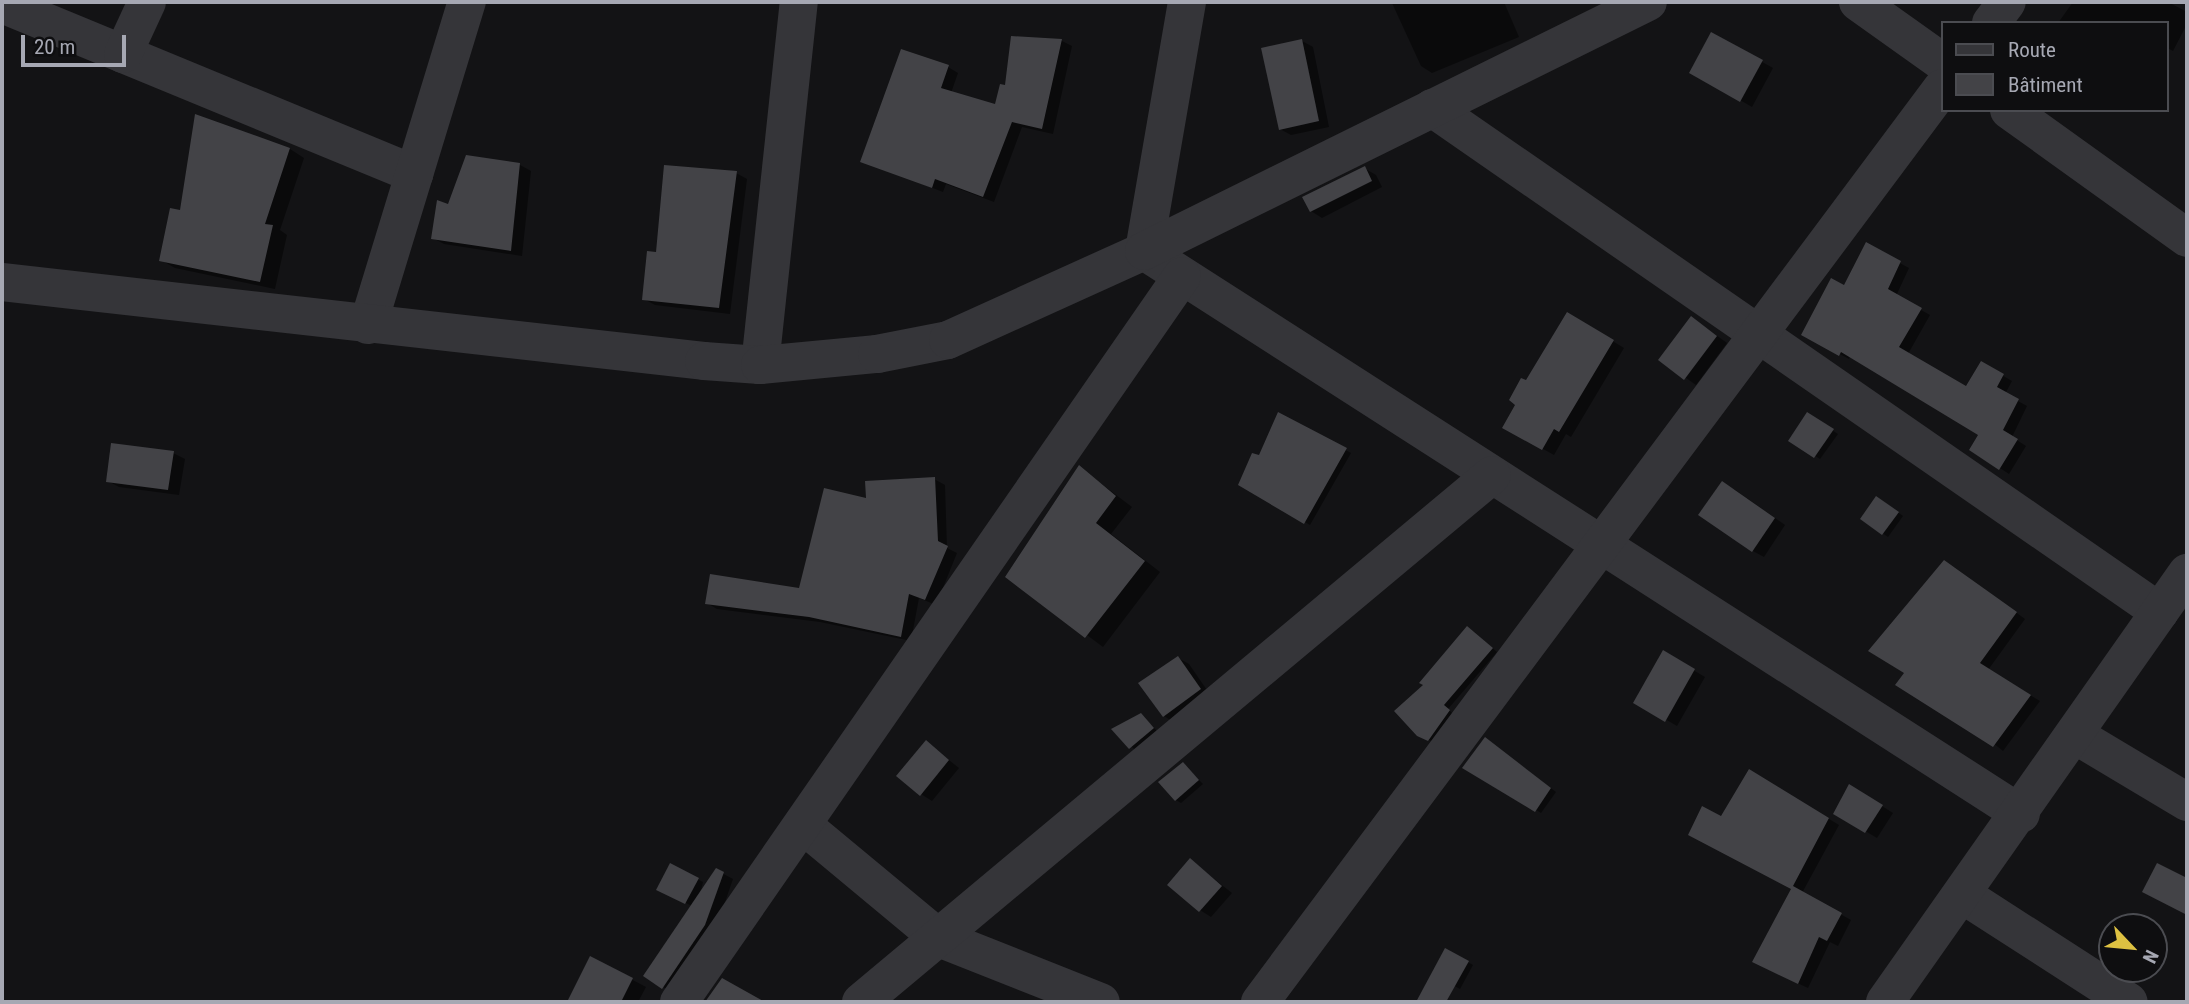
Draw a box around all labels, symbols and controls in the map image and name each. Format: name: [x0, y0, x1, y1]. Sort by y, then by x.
scale bar: [24, 21, 130, 65]
legend: [1940, 21, 2168, 112]
text: 20 m: [34, 35, 75, 59]
text: Route: [2008, 38, 2056, 62]
text: Bâtiment: [2008, 73, 2083, 97]
north arrow: [2098, 913, 2168, 983]
text: N: [2138, 946, 2163, 967]

